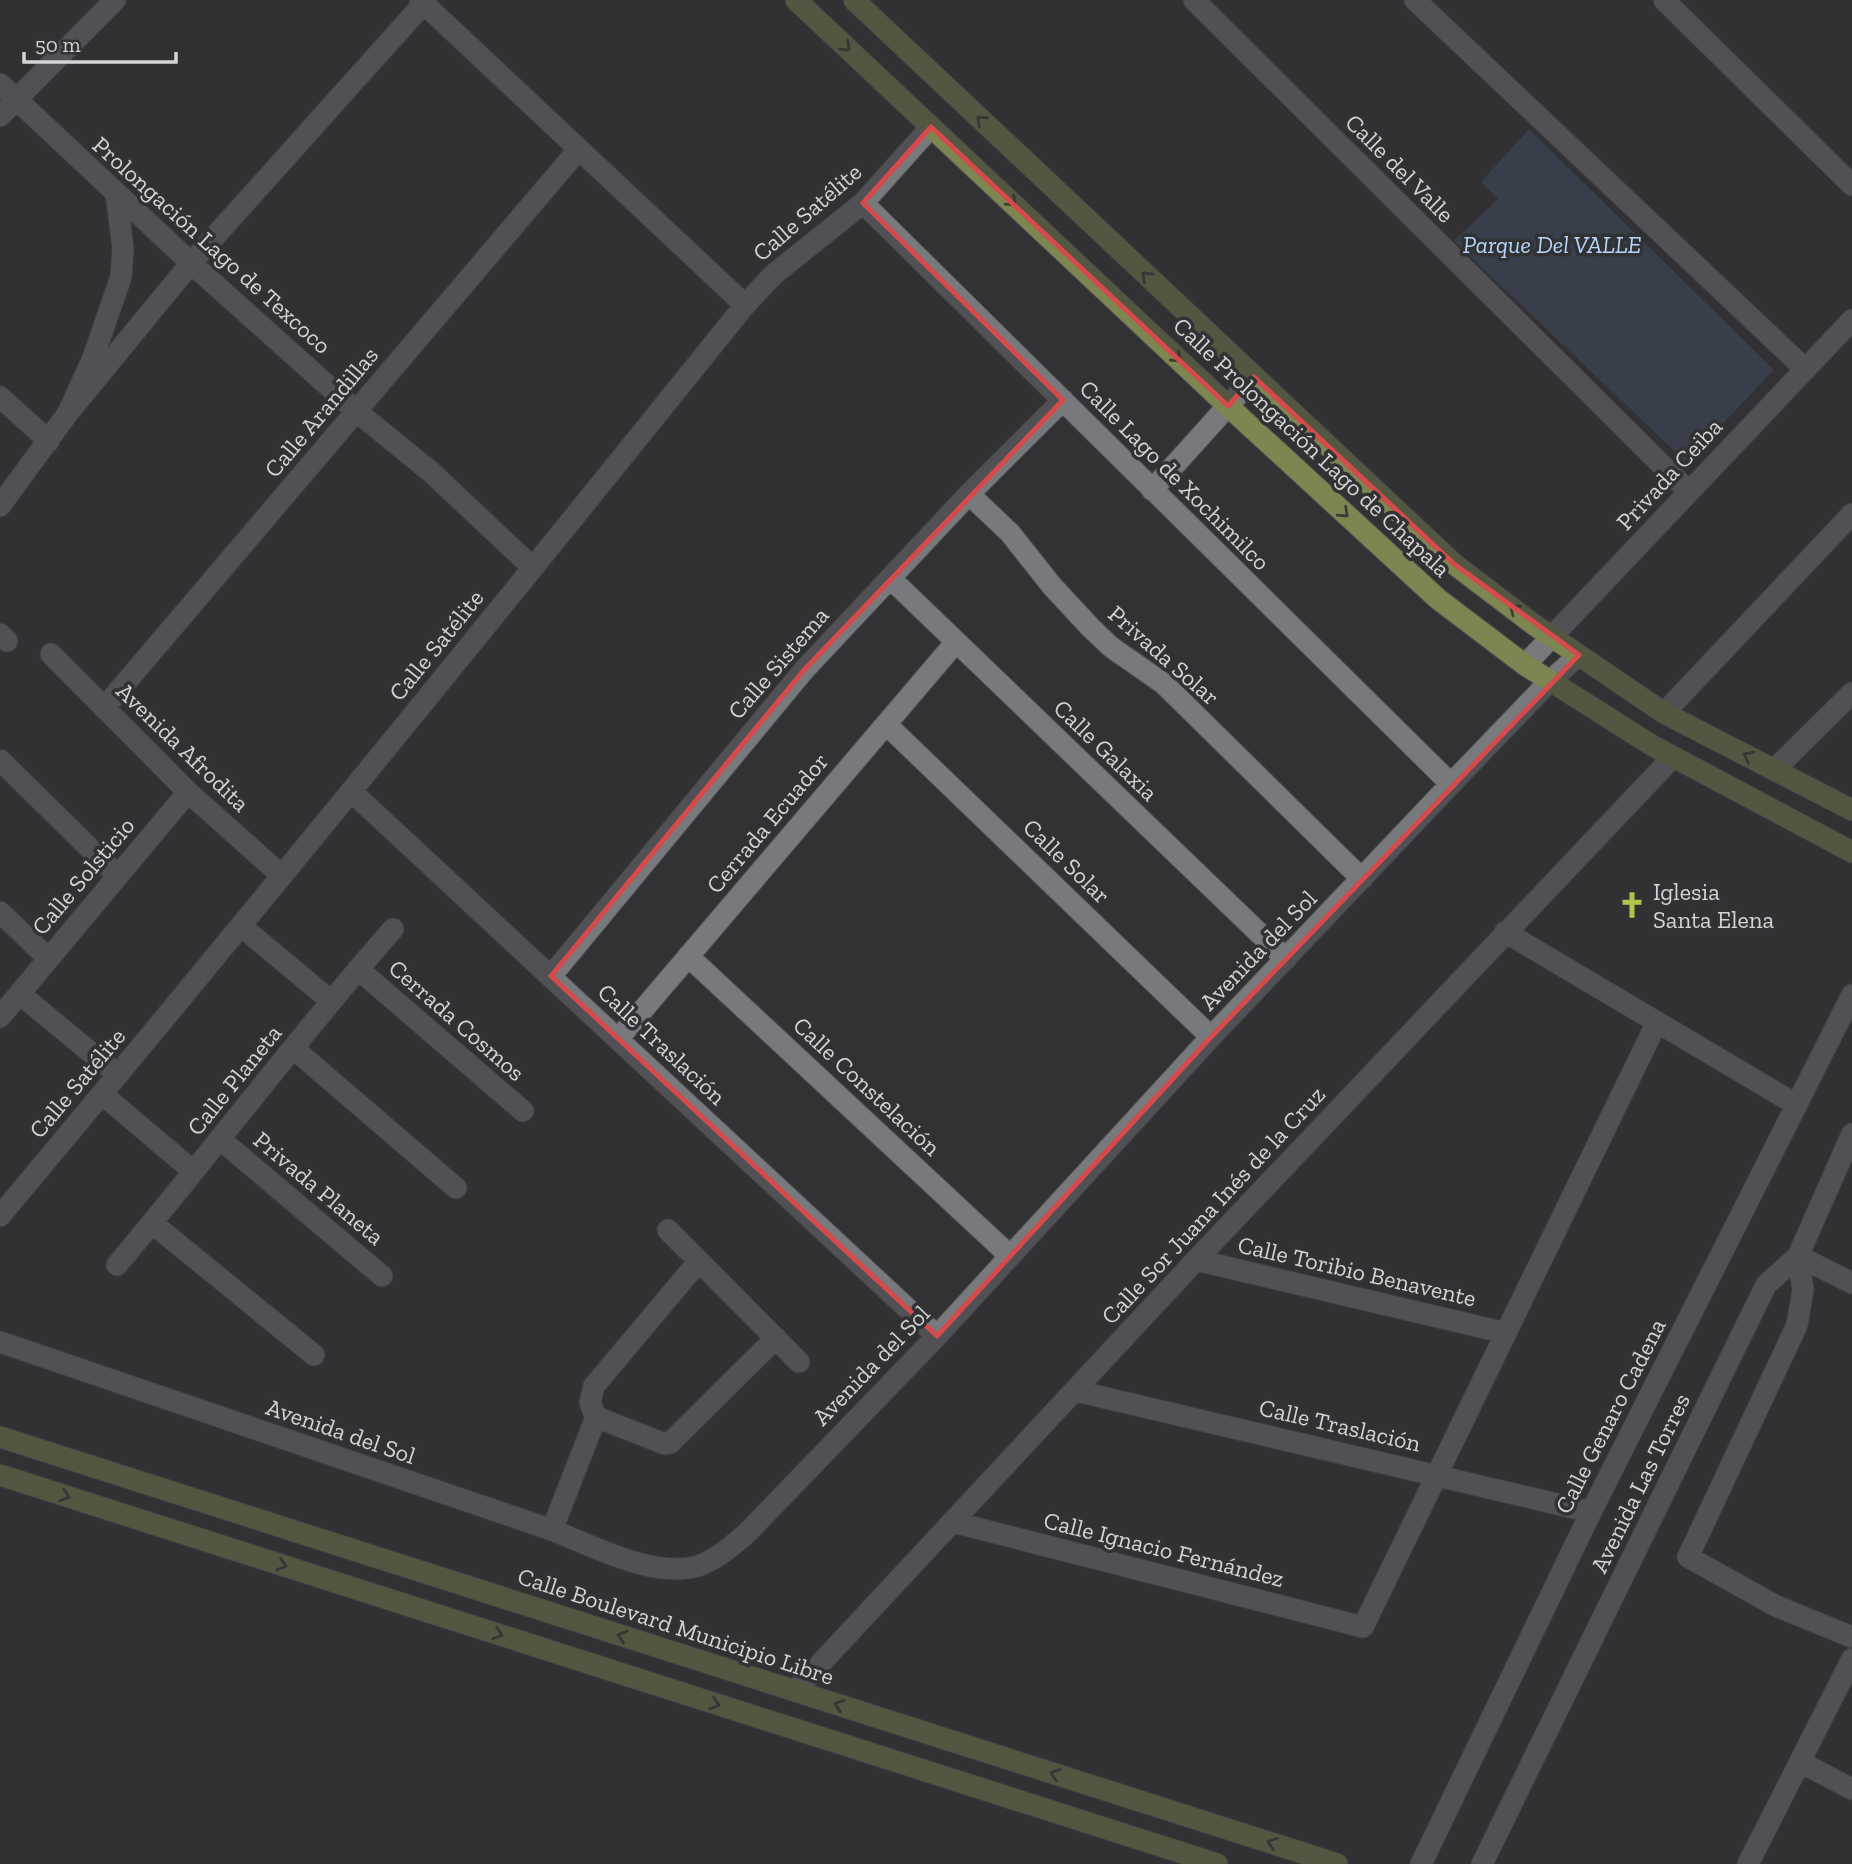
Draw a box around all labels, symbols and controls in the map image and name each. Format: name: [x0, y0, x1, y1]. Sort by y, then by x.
scale bar: [24, 21, 177, 65]
text: 50 m: [35, 32, 81, 57]
one-way arrow: [838, 38, 851, 51]
street label: Calle del Valle: [1340, 108, 1460, 228]
one-way arrow: [976, 115, 989, 128]
street label: Prolongación Lago de Texcoco: [87, 130, 337, 360]
street label: Calle Satélite: [747, 157, 867, 267]
one-way arrow: [1004, 194, 1017, 207]
park label: Parque Del VALLE: [1463, 230, 1642, 259]
one-way arrow: [1142, 271, 1155, 284]
street label: Calle Prolongación Lago de Chapala: [1168, 311, 1457, 583]
street label: Calle Arandillas: [258, 341, 384, 483]
one-way arrow: [1169, 350, 1182, 363]
street label: Calle Lago de Xochimilco: [1074, 374, 1276, 576]
street label: Privada Ceiba: [1610, 412, 1728, 536]
one-way arrow: [1336, 505, 1349, 517]
street label: Calle Satélite: [382, 584, 490, 706]
street label: Privada Solar: [1103, 599, 1225, 711]
street label: Calle Sistema: [721, 601, 835, 725]
one-way arrow: [1510, 605, 1522, 618]
street label: Avenida Afrodita: [111, 676, 256, 818]
street label: Calle Galaxia: [1048, 693, 1164, 807]
street label: Cerrada Ecuador: [700, 747, 834, 899]
one-way arrow: [1743, 751, 1755, 764]
street label: Calle Solsticio: [26, 811, 140, 941]
street label: Calle Solar: [1017, 812, 1117, 910]
place label: Iglesia Santa Elena: [1653, 877, 1775, 934]
street label: Avenida del Sol: [1193, 884, 1323, 1016]
church icon: Iglesia Santa Elena: [1617, 890, 1647, 920]
street label: Cerrada Cosmos: [383, 953, 531, 1087]
street label: Calle Traslación: [592, 977, 732, 1111]
street label: Calle Constelación: [787, 1010, 947, 1162]
street label: Calle Planeta: [181, 1019, 288, 1141]
street label: Calle Satélite: [23, 1022, 131, 1144]
street label: Calle Sor Juana Inés de la Cruz: [1095, 1080, 1331, 1330]
street label: Privada Planeta: [248, 1125, 391, 1251]
street label: Calle Toribio Benavente: [1235, 1229, 1479, 1313]
street label: Avenida del Sol: [806, 1299, 936, 1431]
street label: Calle Genaro Cadena: [1548, 1313, 1672, 1518]
street label: Avenida Las Torres: [1584, 1389, 1696, 1577]
street label: Avenida del Sol: [263, 1392, 419, 1470]
street label: Calle Traslación: [1256, 1392, 1424, 1458]
one-way arrow: [58, 1488, 71, 1502]
street label: Calle Ignacio Fernández: [1041, 1505, 1287, 1593]
one-way arrow: [275, 1557, 287, 1571]
street label: Calle Boulevard Municipio Libre: [514, 1561, 838, 1691]
one-way arrow: [492, 1626, 504, 1641]
one-way arrow: [616, 1629, 628, 1644]
one-way arrow: [709, 1695, 721, 1710]
one-way arrow: [833, 1699, 845, 1713]
one-way arrow: [1050, 1768, 1062, 1782]
one-way arrow: [1266, 1837, 1278, 1852]

